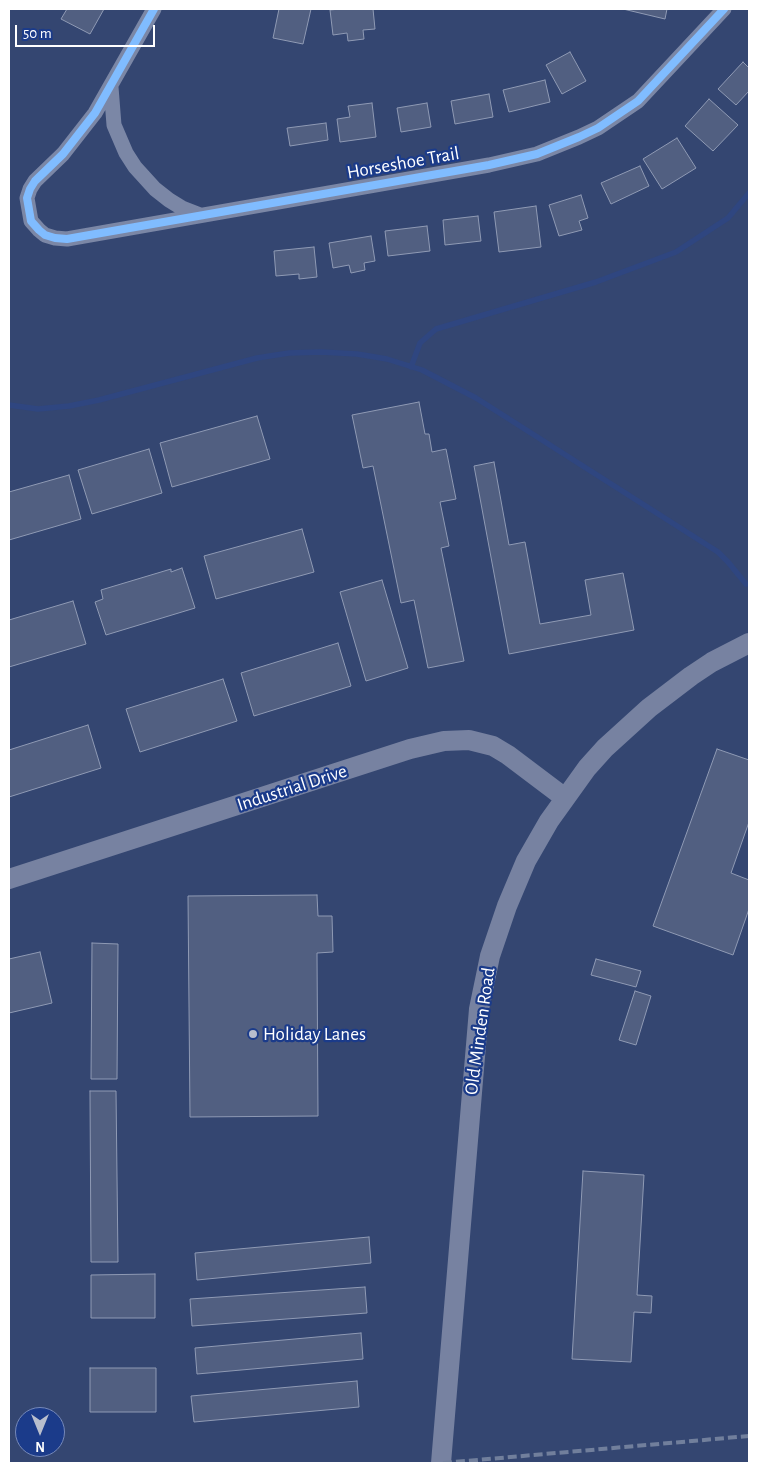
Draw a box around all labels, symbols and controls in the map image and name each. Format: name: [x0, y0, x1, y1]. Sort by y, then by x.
scale bar: [18, 15, 158, 47]
text: 50 m: [23, 26, 52, 41]
street label: Horseshoe Trail: [345, 142, 461, 184]
street label: Industrial Drive: [234, 760, 350, 816]
street label: Old Minden Road: [460, 966, 500, 1096]
place label: Holiday Lanes: [263, 1023, 366, 1045]
marker: Holiday Lanes: [247, 1028, 259, 1040]
north arrow: [15, 1407, 65, 1457]
text: N: [35, 1439, 45, 1453]

